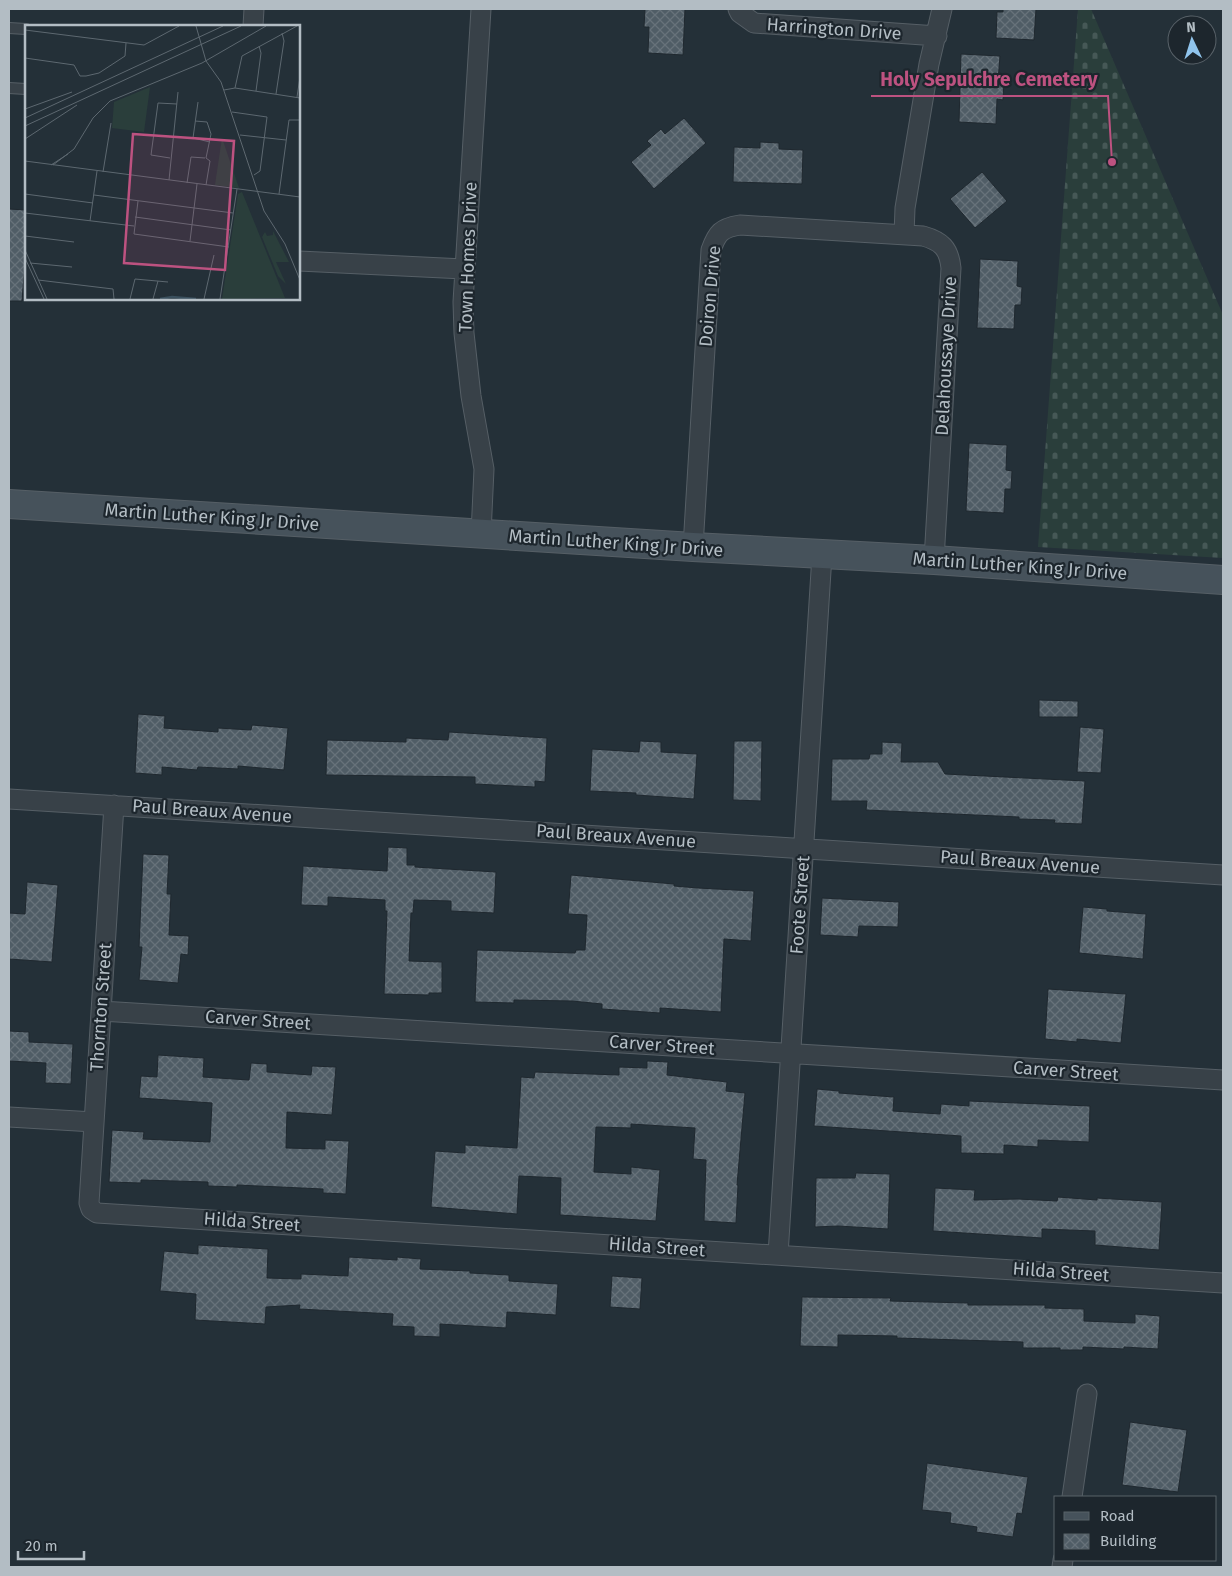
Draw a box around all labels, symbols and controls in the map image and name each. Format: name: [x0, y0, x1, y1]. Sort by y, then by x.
street label: Harrington Drive: [766, 13, 902, 45]
north arrow: [1167, 15, 1217, 65]
text: N: [1186, 19, 1196, 36]
inset map: [25, 25, 300, 300]
callout: Holy Sepulchre Cemetery: [871, 62, 1108, 96]
text: Holy Sepulchre Cemetery: [880, 68, 1098, 91]
street label: Town Homes Drive: [454, 181, 482, 333]
street label: Doiron Drive: [695, 244, 725, 348]
street label: Delahoussaye Drive: [931, 276, 961, 436]
street label: Martin Luther King Jr Drive: [104, 499, 320, 535]
street label: Martin Luther King Jr Drive: [508, 525, 724, 561]
street label: Martin Luther King Jr Drive: [912, 548, 1128, 584]
street label: Paul Breaux Avenue: [131, 794, 293, 828]
street label: Paul Breaux Avenue: [535, 819, 697, 853]
street label: Paul Breaux Avenue: [939, 845, 1101, 879]
street label: Foote Street: [786, 854, 814, 955]
street label: Thornton Street: [86, 942, 116, 1072]
street label: Carver Street: [204, 1005, 312, 1035]
street label: Carver Street: [608, 1030, 716, 1060]
street label: Carver Street: [1012, 1056, 1120, 1086]
street label: Hilda Street: [203, 1208, 301, 1236]
street label: Hilda Street: [608, 1233, 706, 1261]
street label: Hilda Street: [1012, 1258, 1110, 1286]
legend: [1054, 1496, 1217, 1561]
text: Road: [1100, 1507, 1135, 1525]
scale bar: [18, 1528, 84, 1560]
text: Building: [1100, 1532, 1156, 1550]
text: 20 m: [25, 1537, 58, 1555]

